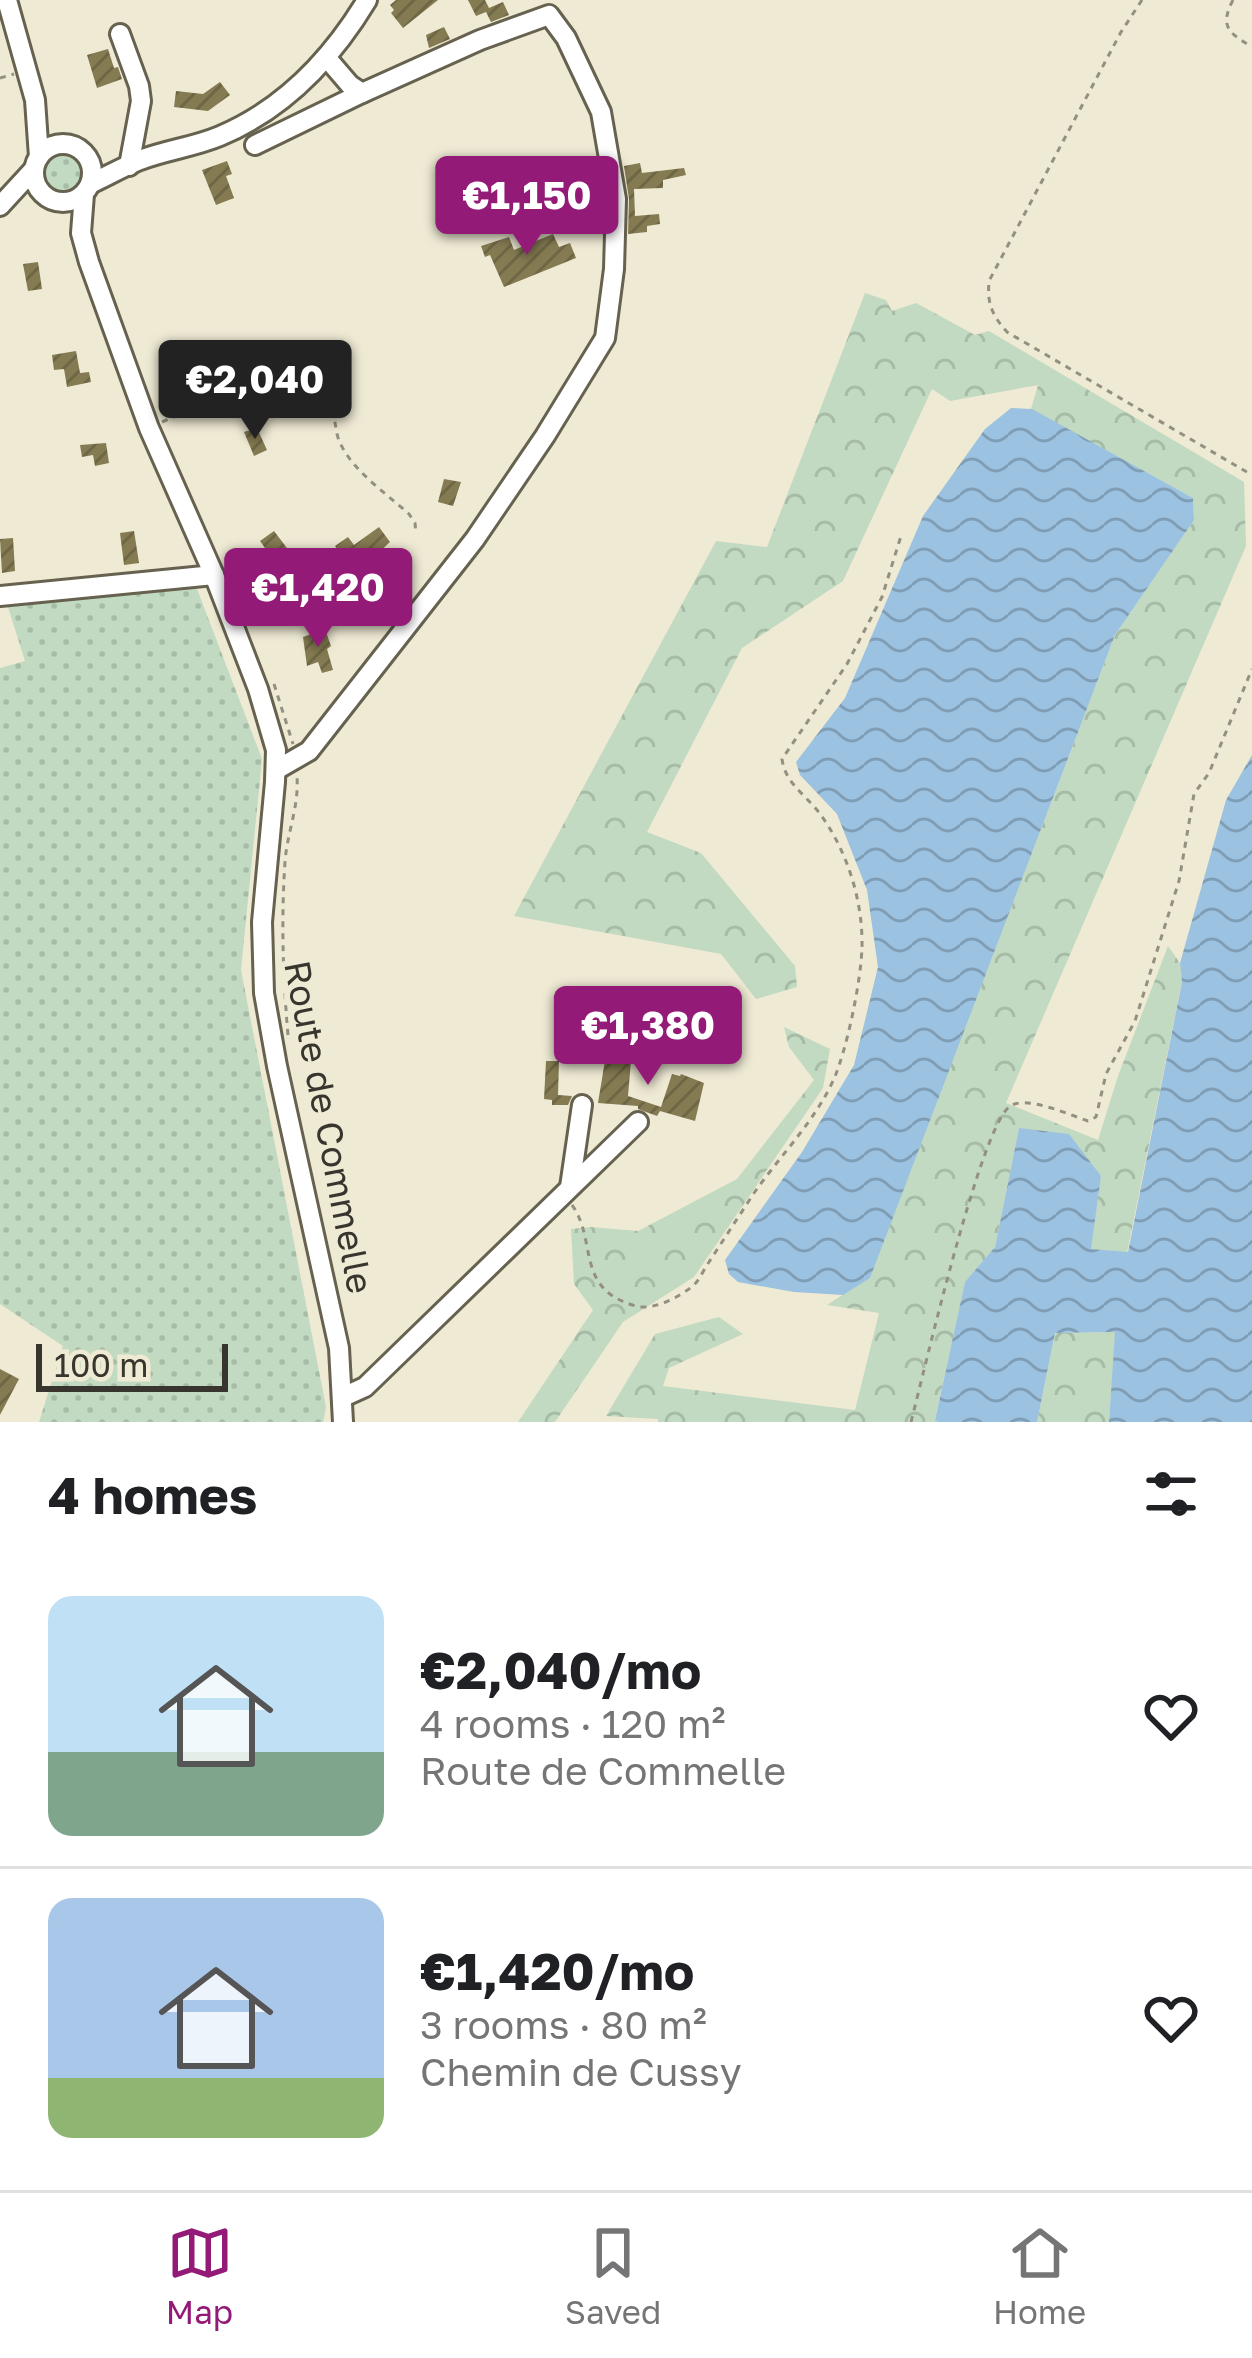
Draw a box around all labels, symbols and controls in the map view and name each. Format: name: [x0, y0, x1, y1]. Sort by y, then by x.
pin: €1,150: [429, 156, 625, 258]
text: €1,150: [462, 171, 592, 218]
pin: €2,040: [157, 340, 353, 442]
text: €2,040: [186, 355, 324, 402]
pin: €1,420: [220, 548, 416, 650]
text: €1,420: [251, 563, 385, 610]
street label: Route de Commelle: [276, 957, 383, 1297]
pin: €1,380: [550, 986, 746, 1088]
text: €1,380: [581, 1001, 715, 1048]
scale bar: [36, 1338, 228, 1391]
text: 100 m: [54, 1345, 148, 1384]
icon: filters: [1138, 1461, 1204, 1527]
text: 4 homes: [48, 1464, 257, 1525]
text: €2,040/mo: [420, 1639, 701, 1700]
icon: home: [144, 1644, 288, 1788]
icon: heart: [1138, 1683, 1204, 1749]
text: 4 rooms · 120 m²: [420, 1700, 726, 1747]
text: Route de Commelle: [420, 1747, 786, 1794]
text: €1,420/mo: [420, 1940, 694, 2001]
icon: home: [144, 1946, 288, 2090]
icon: heart: [1138, 1985, 1204, 2051]
text: 3 rooms · 80 m²: [420, 2001, 707, 2048]
text: Chemin de Cussy: [420, 2048, 741, 2095]
tab: Map: [166, 2220, 233, 2331]
tab: Saved: [565, 2220, 661, 2331]
tab: Home: [993, 2220, 1086, 2331]

